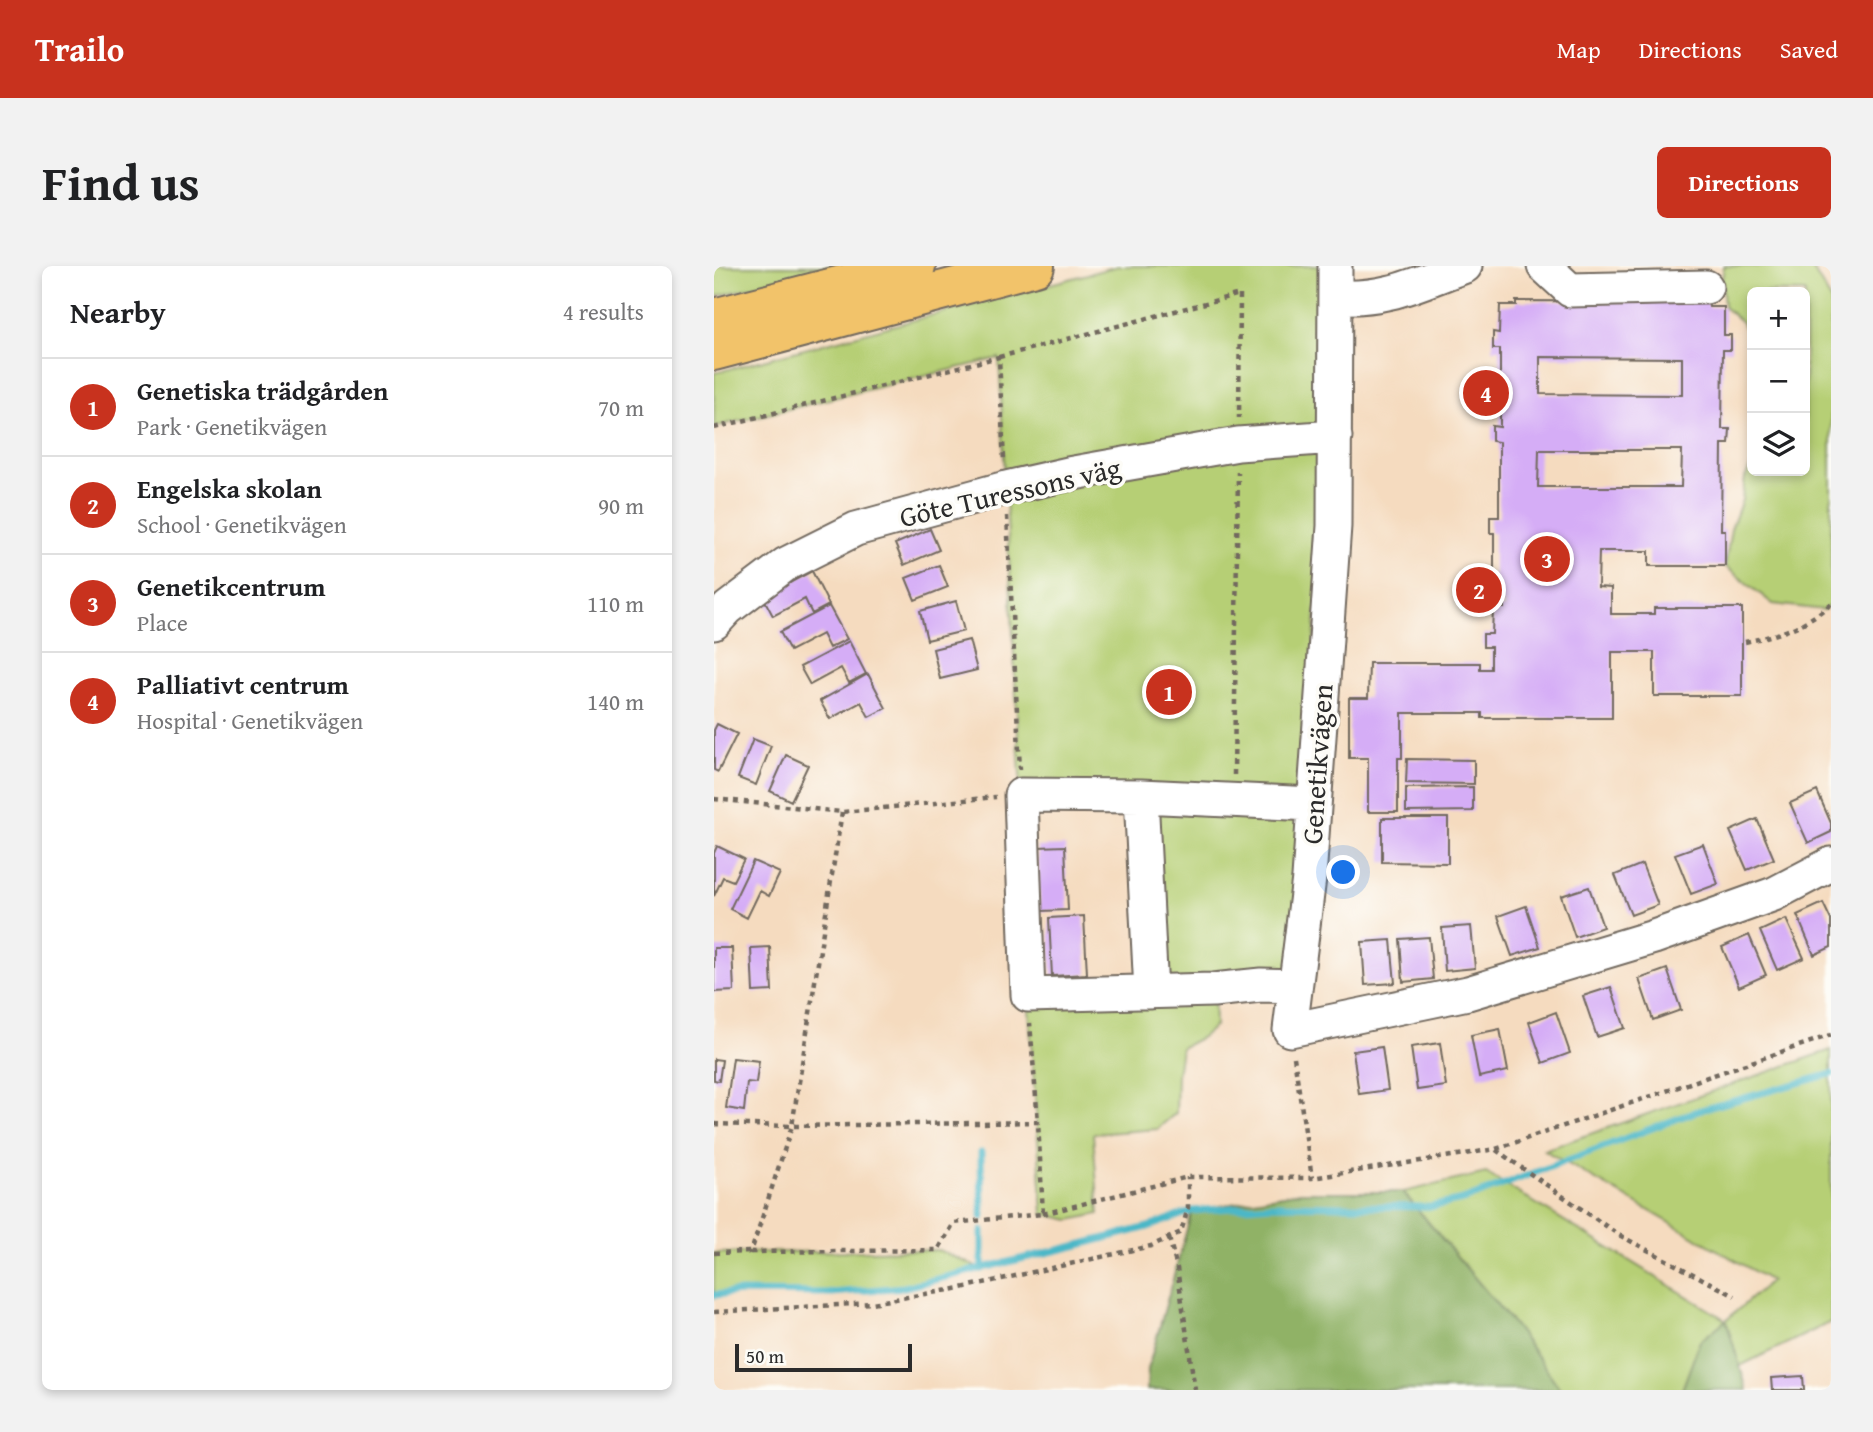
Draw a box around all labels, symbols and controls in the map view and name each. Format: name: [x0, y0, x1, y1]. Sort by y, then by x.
text: Trailo: [35, 25, 124, 73]
text: Map: [1557, 32, 1601, 67]
text: Directions: [1639, 32, 1742, 67]
text: Saved: [1780, 32, 1838, 67]
text: Find us: [42, 146, 200, 218]
button: Directions: [1657, 147, 1831, 218]
map controls: [1747, 287, 1810, 476]
button: +: [1747, 287, 1810, 350]
text: Nearby: [70, 290, 166, 334]
text: 4 results: [563, 295, 644, 328]
button: −: [1747, 350, 1810, 413]
pin: 4: [1463, 367, 1509, 419]
text: Genetiska trädgården: [137, 371, 388, 410]
text: 1: [87, 391, 99, 424]
text: 70 m: [598, 391, 644, 424]
text: Park · Genetikvägen: [137, 410, 327, 443]
button: layers: [1747, 413, 1810, 476]
street label: Göte Turessons väg: [895, 446, 1125, 537]
text: Engelska skolan: [137, 469, 322, 508]
text: 2: [87, 489, 99, 522]
text: 90 m: [598, 489, 644, 522]
text: School · Genetikvägen: [137, 508, 347, 541]
pin: 3: [1524, 533, 1570, 585]
pin: 2: [1456, 564, 1502, 616]
text: Genetikcentrum: [137, 567, 326, 606]
text: 3: [87, 587, 99, 620]
text: 110 m: [587, 587, 644, 620]
text: Place: [137, 606, 188, 639]
text: Palliativt centrum: [137, 665, 349, 704]
pin: 1: [1146, 666, 1192, 718]
street label: Genetikvägen: [1290, 682, 1343, 845]
text: 4: [87, 685, 99, 718]
text: 140 m: [587, 685, 644, 718]
text: Hospital · Genetikvägen: [137, 704, 363, 737]
your location: [1326, 855, 1360, 889]
scale bar: [735, 1341, 912, 1373]
text: 50 m: [746, 1342, 784, 1370]

